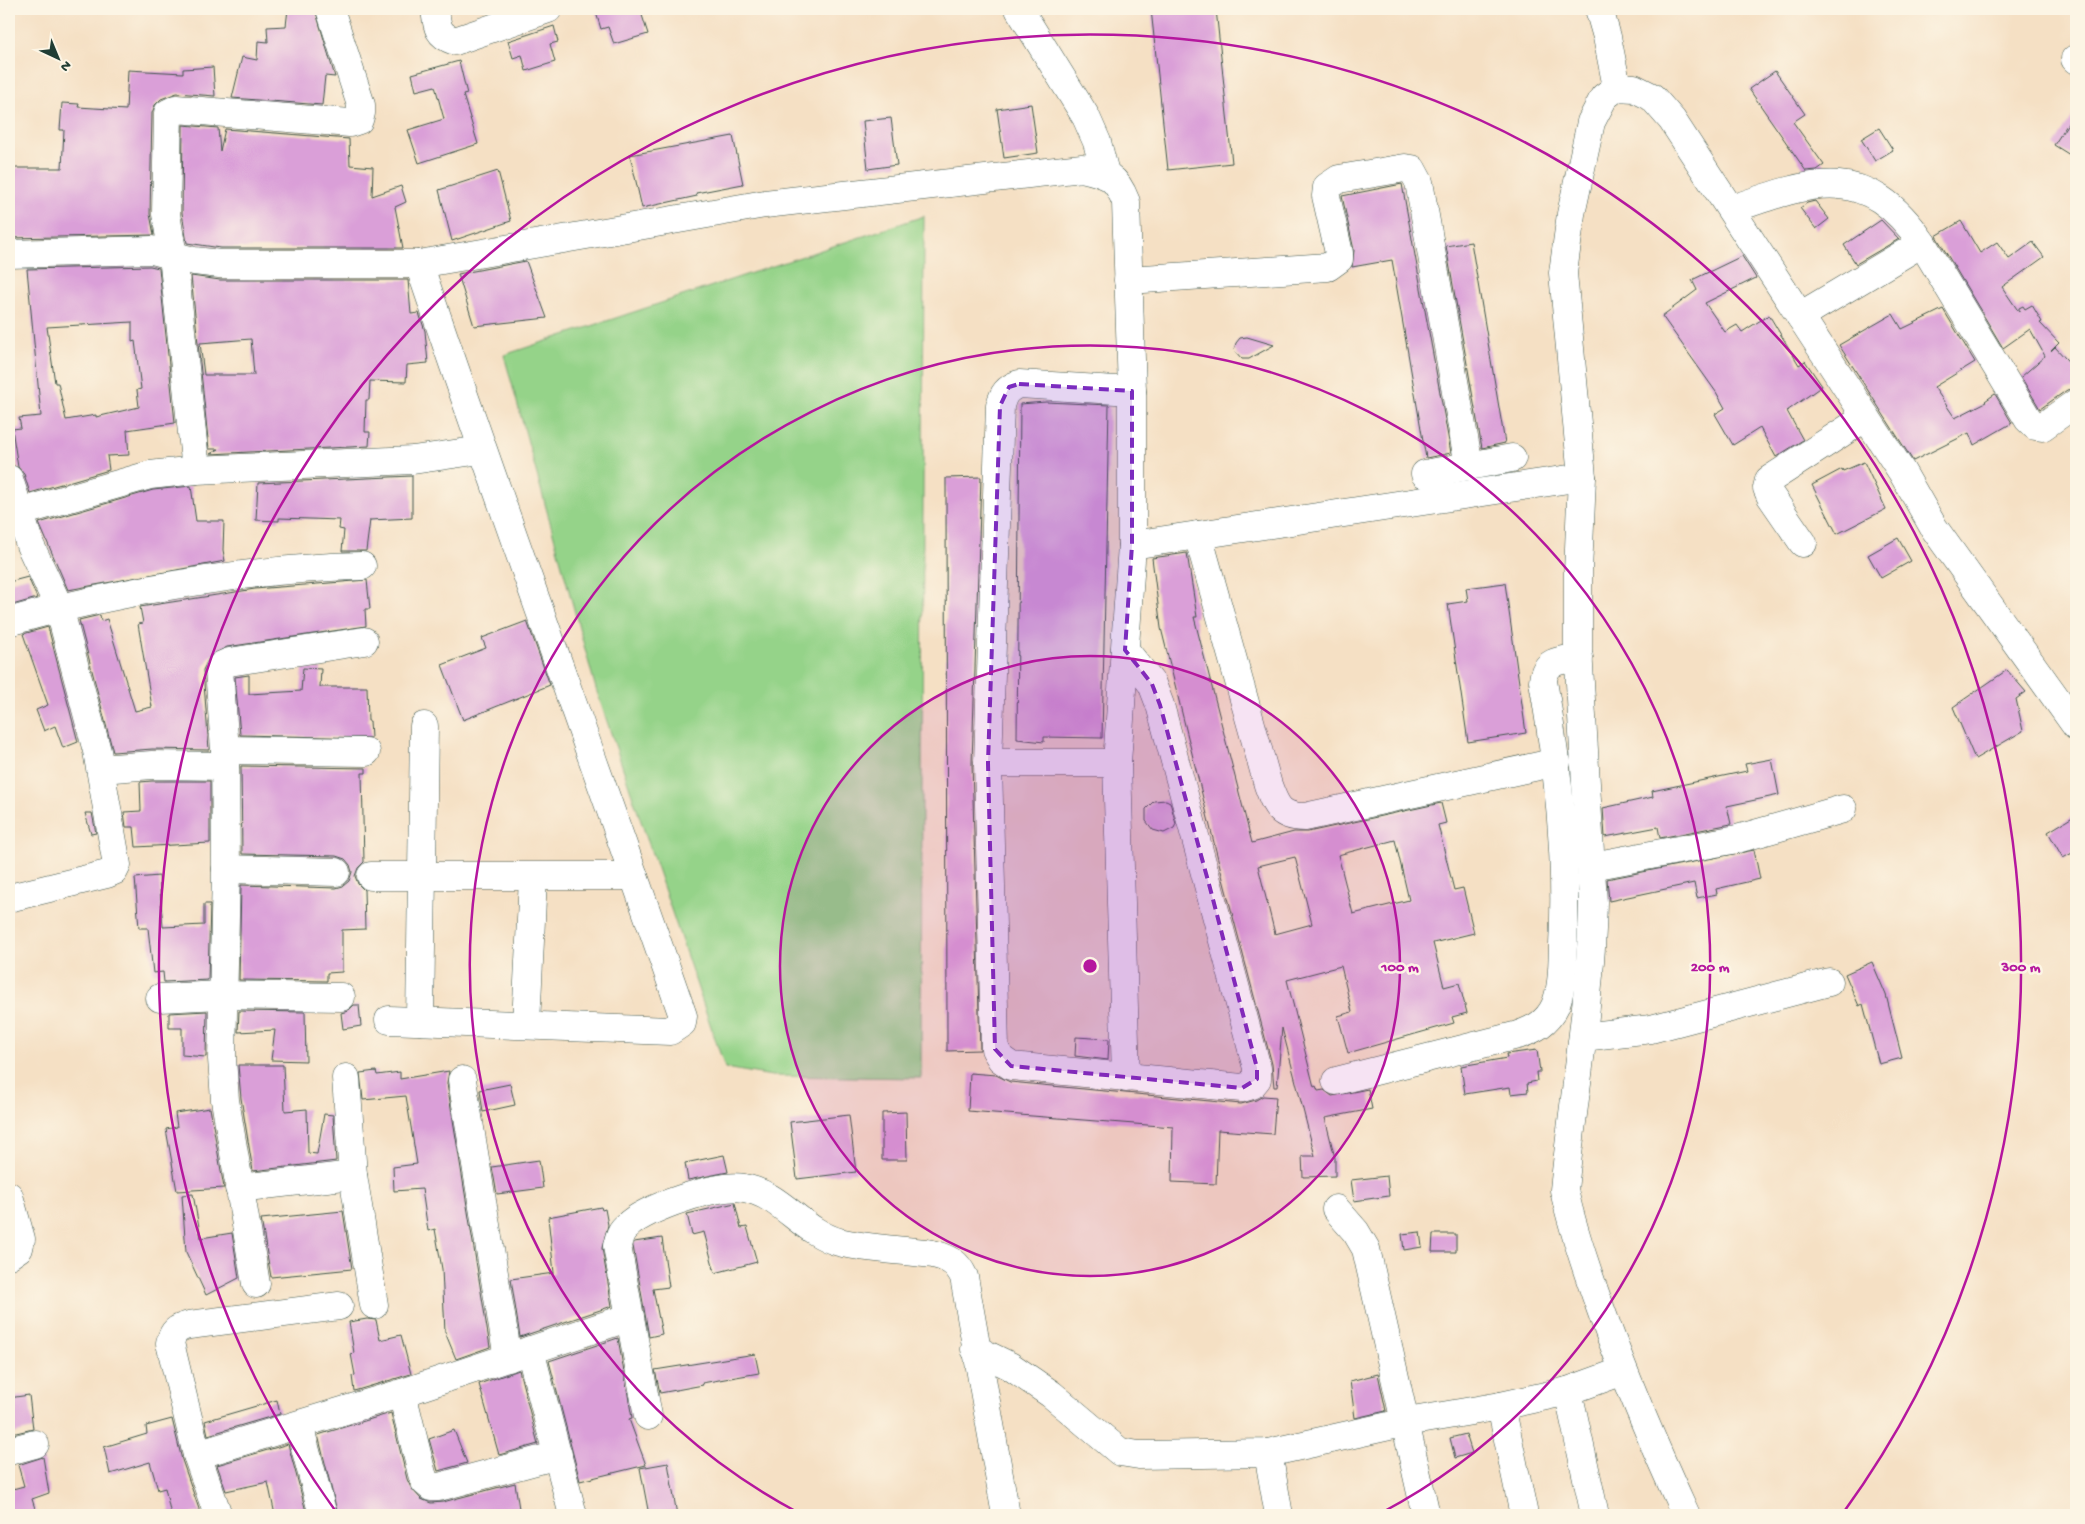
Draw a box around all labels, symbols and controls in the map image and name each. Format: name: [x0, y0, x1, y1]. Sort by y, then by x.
north arrow: [32, 32, 82, 82]
text: N: [56, 56, 74, 75]
centre of rings: [1081, 957, 1099, 975]
text: 100 m: [1380, 959, 1419, 977]
text: 200 m: [1691, 959, 1730, 977]
text: 300 m: [2000, 959, 2041, 977]

